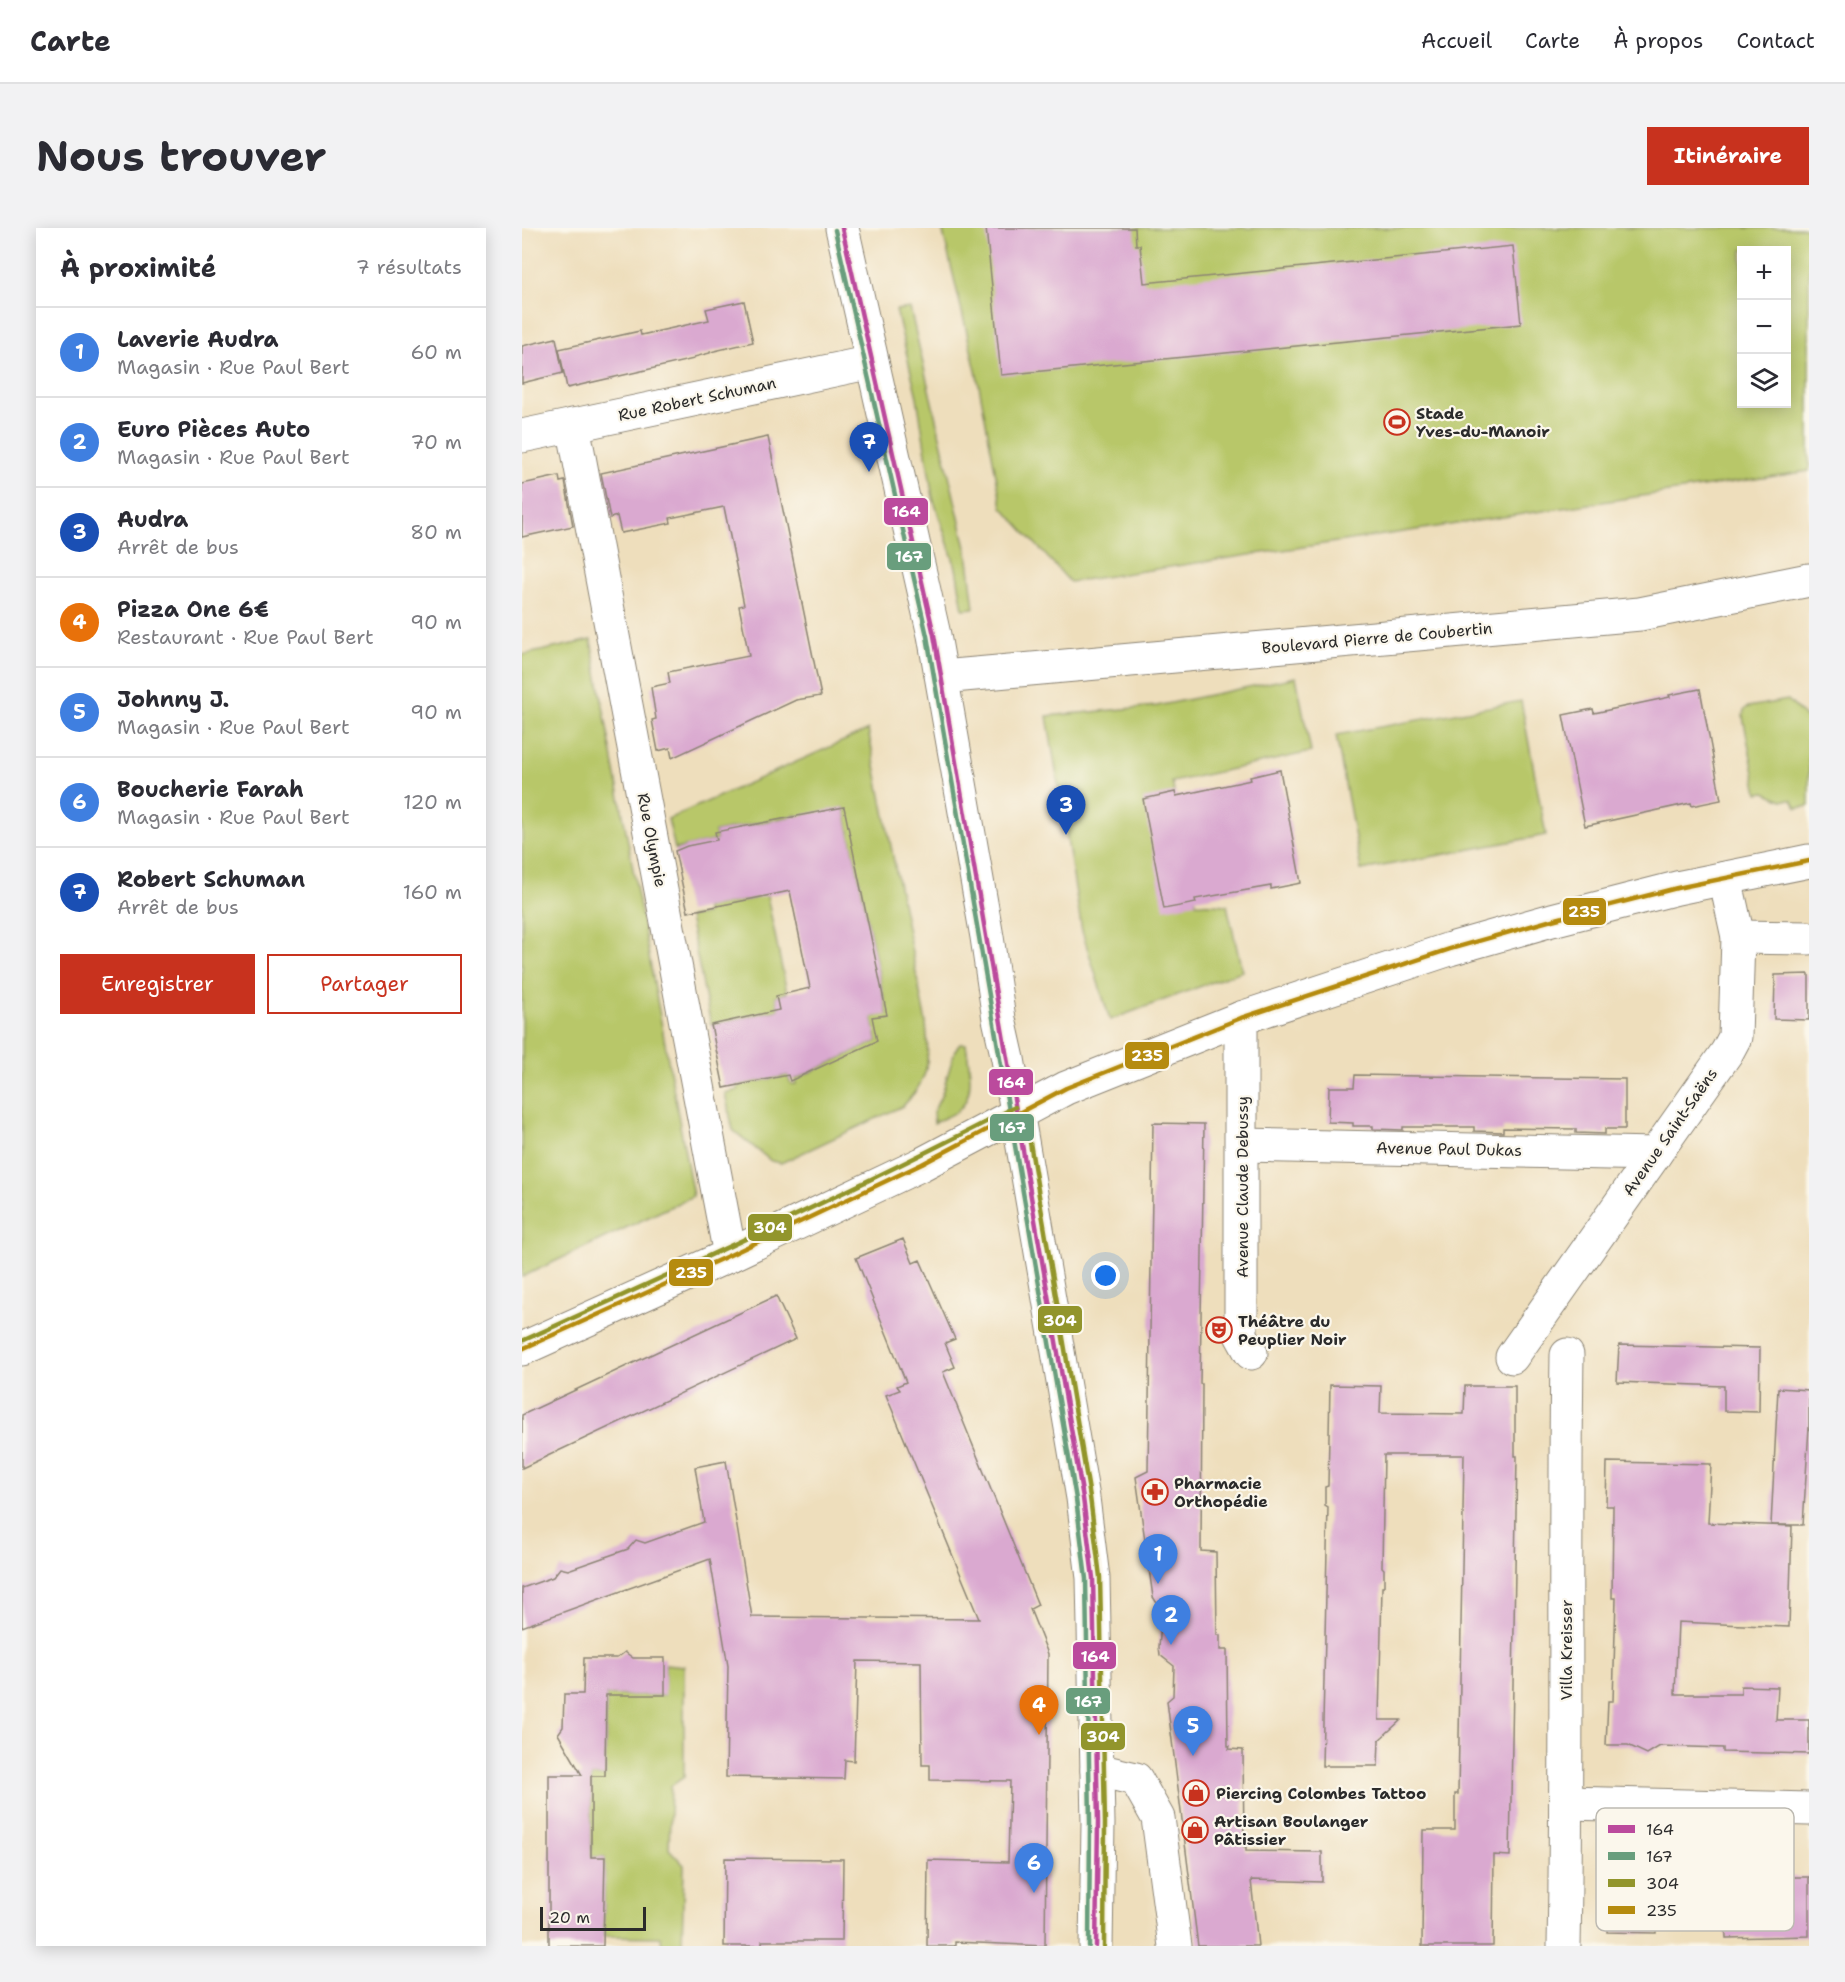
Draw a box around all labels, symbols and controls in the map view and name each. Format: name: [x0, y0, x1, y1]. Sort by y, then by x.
text: Carte: [30, 22, 111, 60]
text: Accueil: [1421, 27, 1492, 55]
text: Carte: [1525, 27, 1580, 55]
text: À propos: [1613, 27, 1703, 55]
text: Contact: [1736, 27, 1815, 55]
button: Itinéraire: [1647, 127, 1809, 185]
text: Nous trouver: [36, 128, 326, 184]
map controls: [1737, 246, 1791, 408]
button: +: [1737, 246, 1791, 300]
text: À proximité: [60, 250, 216, 285]
text: 7 résultats: [356, 254, 462, 280]
button: −: [1737, 300, 1791, 354]
text: Laverie Audra: [117, 325, 279, 354]
text: 1: [75, 339, 84, 365]
text: 60 m: [410, 339, 462, 365]
text: Magasin · Rue Paul Bert: [117, 354, 350, 380]
button: layers: [1737, 354, 1791, 408]
street label: Rue Robert Schuman: [616, 372, 778, 426]
place label: Stade Yves-du-Manoir: [1416, 403, 1550, 442]
sports icon: Stade Yves-du-Manoir: [1382, 407, 1412, 437]
text: Euro Pièces Auto: [117, 415, 310, 444]
pin: 7: [850, 422, 888, 472]
text: 2: [73, 429, 87, 455]
text: 70 m: [410, 429, 462, 455]
text: Magasin · Rue Paul Bert: [117, 444, 350, 470]
line badge: 164: [883, 497, 929, 526]
text: 164: [891, 501, 921, 522]
text: Audra: [117, 505, 188, 534]
text: 3: [73, 519, 87, 545]
text: 80 m: [410, 519, 462, 545]
text: Arrêt de bus: [117, 534, 239, 560]
line badge: 167: [886, 542, 932, 571]
text: 167: [895, 546, 923, 567]
text: Pizza One 6€: [117, 595, 269, 624]
text: 4: [73, 609, 87, 635]
text: 90 m: [410, 609, 462, 635]
street label: Boulevard Pierre de Coubertin: [1261, 617, 1493, 659]
text: Restaurant · Rue Paul Bert: [117, 624, 374, 650]
text: Johnny J.: [117, 685, 229, 714]
text: 5: [73, 699, 86, 725]
text: 90 m: [410, 699, 462, 725]
text: Magasin · Rue Paul Bert: [117, 714, 350, 740]
text: Boucherie Farah: [117, 775, 304, 804]
pin: 3: [1046, 786, 1086, 835]
text: 6: [73, 789, 87, 815]
text: 120 m: [403, 789, 462, 815]
street label: Rue Olympie: [633, 791, 671, 889]
text: Magasin · Rue Paul Bert: [117, 804, 350, 830]
text: Robert Schuman: [117, 865, 305, 894]
text: 7: [73, 879, 87, 905]
text: 160 m: [403, 879, 462, 905]
text: Arrêt de bus: [117, 894, 239, 920]
line badge: 235: [1562, 897, 1607, 926]
text: 235: [1568, 901, 1600, 922]
button: Enregistrer: [60, 954, 255, 1014]
button: Partager: [267, 954, 462, 1014]
line badge: 235: [1124, 1041, 1170, 1070]
text: 235: [1131, 1045, 1163, 1066]
street label: Avenue Saint-Saëns: [1618, 1064, 1722, 1200]
line badge: 164: [988, 1068, 1034, 1096]
text: 164: [996, 1072, 1026, 1093]
street label: Avenue Claude Debussy: [1232, 1096, 1253, 1278]
line badge: 167: [989, 1113, 1035, 1142]
text: 167: [998, 1117, 1026, 1138]
street label: Avenue Paul Dukas: [1376, 1137, 1522, 1161]
line badge: 304: [747, 1213, 793, 1242]
text: 304: [753, 1217, 787, 1238]
line badge: 235: [668, 1258, 714, 1287]
your location: [1091, 1261, 1120, 1290]
text: 235: [675, 1262, 707, 1283]
line badge: 304: [1037, 1305, 1083, 1334]
text: 304: [1043, 1310, 1077, 1331]
place label: Théâtre du Peuplier Noir: [1238, 1311, 1347, 1350]
theatre icon: Théâtre du Peuplier Noir: [1204, 1315, 1234, 1345]
place label: Pharmacie Orthopédie: [1174, 1473, 1268, 1512]
pharmacy icon: Pharmacie Orthopédie: [1140, 1477, 1170, 1507]
pin: 1: [1138, 1534, 1178, 1584]
pin: 2: [1152, 1596, 1190, 1645]
street label: Villa Kreisser: [1556, 1599, 1577, 1701]
line badge: 164: [1072, 1641, 1117, 1670]
text: 164: [1080, 1646, 1110, 1667]
pin: 4: [1020, 1686, 1058, 1735]
line badge: 167: [1065, 1687, 1111, 1715]
text: 167: [1074, 1691, 1102, 1712]
pin: 5: [1174, 1706, 1212, 1756]
line badge: 304: [1080, 1722, 1126, 1751]
text: 304: [1086, 1726, 1120, 1747]
shop icon: Piercing Colombes Tattoo: [1181, 1778, 1211, 1808]
place label: Piercing Colombes Tattoo: [1216, 1783, 1426, 1804]
legend: [1596, 1808, 1794, 1931]
place label: Artisan Boulanger Pâtissier: [1214, 1811, 1369, 1850]
shop icon: Artisan Boulanger Pâtissier: [1180, 1815, 1210, 1845]
text: 164: [1646, 1819, 1674, 1840]
pin: 6: [1014, 1844, 1054, 1893]
text: 167: [1646, 1846, 1673, 1867]
text: 304: [1646, 1873, 1679, 1894]
text: 235: [1646, 1900, 1677, 1921]
scale bar: [540, 1904, 646, 1932]
text: 20 m: [549, 1907, 590, 1928]

